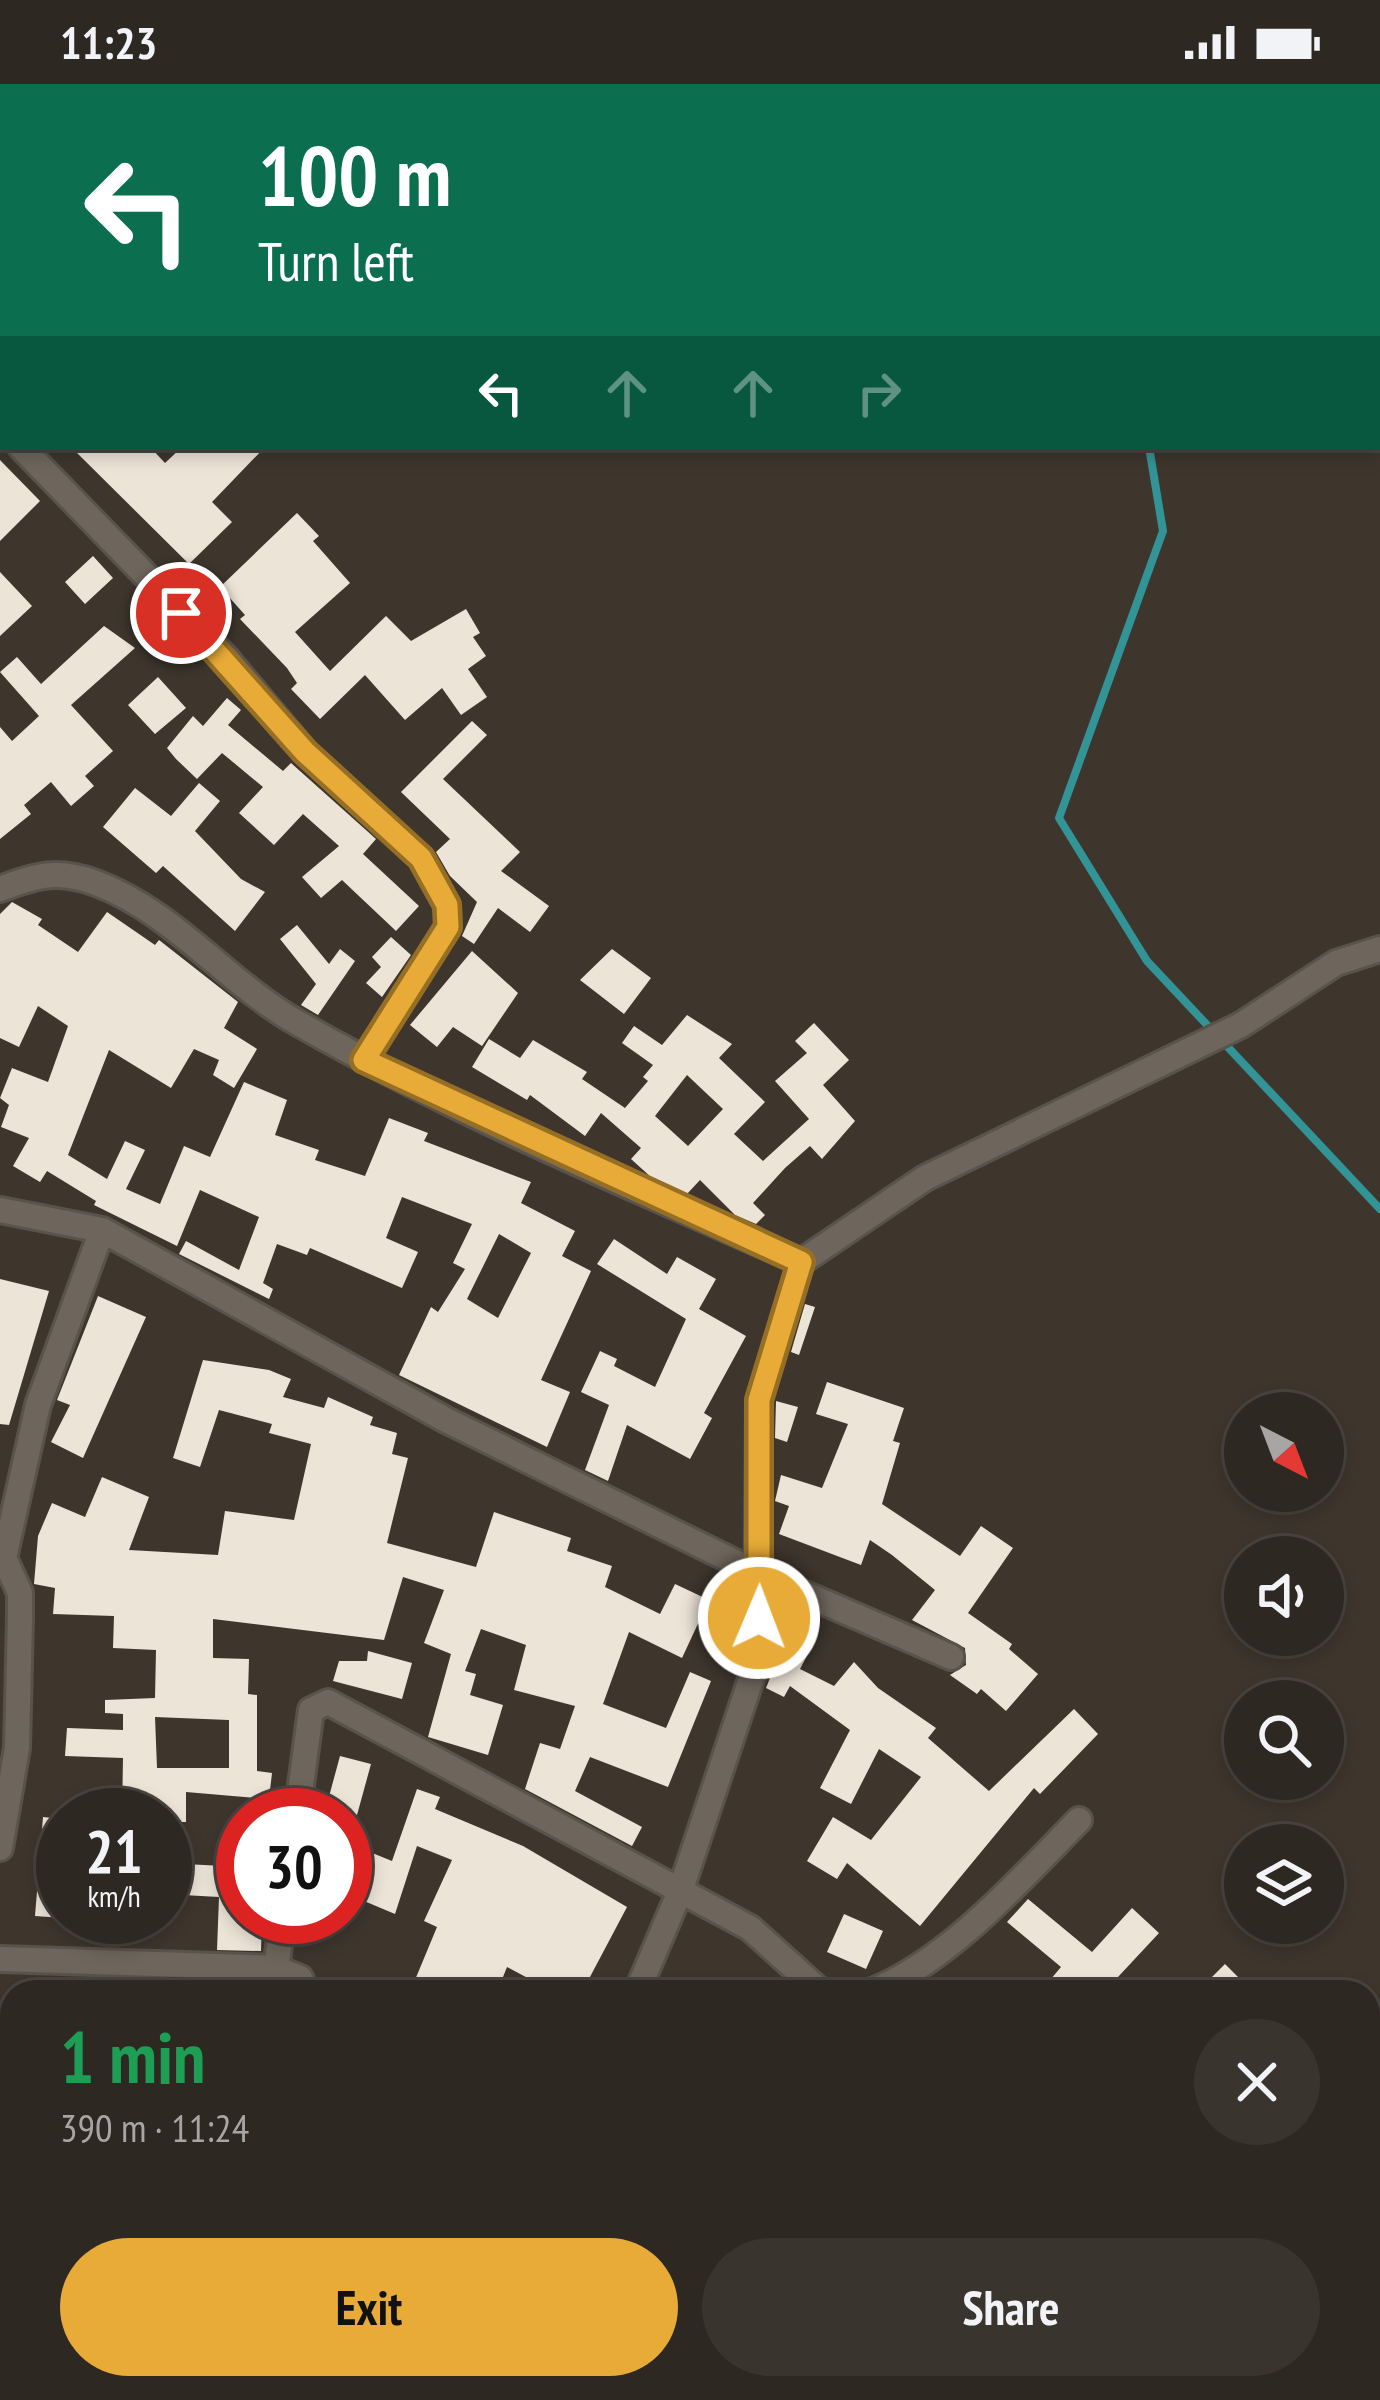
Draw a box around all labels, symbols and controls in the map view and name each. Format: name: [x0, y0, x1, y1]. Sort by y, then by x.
text: 11:23: [60, 13, 157, 71]
text: 100 m: [258, 120, 451, 229]
icon: left: [60, 132, 216, 288]
text: Turn left: [258, 226, 414, 296]
icon: left: [468, 360, 534, 426]
icon: ahead: [594, 360, 660, 426]
icon: ahead: [720, 360, 786, 426]
icon: right: [846, 360, 912, 426]
pin: [130, 562, 232, 664]
icon: arrive: [148, 580, 214, 646]
north arrow: [1224, 1392, 1344, 1512]
map controls: [1224, 1392, 1344, 1944]
button: sound: [1224, 1536, 1344, 1656]
position arrow: [696, 1555, 822, 1681]
button: search: [1224, 1680, 1344, 1800]
speed limit sign: 30: [216, 1788, 372, 1944]
text: 21: [85, 1812, 143, 1890]
button: layers: [1224, 1824, 1344, 1944]
text: km/h: [87, 1876, 141, 1915]
text: 1 min: [60, 2010, 205, 2103]
button: close: [1194, 2019, 1320, 2145]
text: 390 m · 11:24: [60, 2102, 249, 2153]
button: Exit: [60, 2238, 678, 2376]
button: Share: [702, 2238, 1320, 2376]

